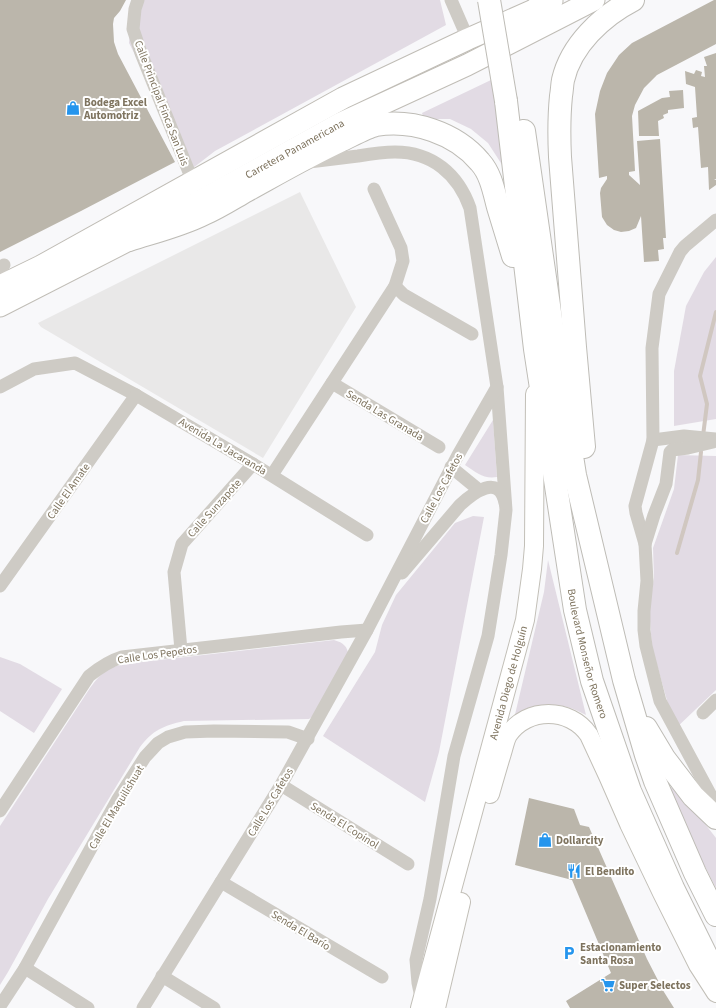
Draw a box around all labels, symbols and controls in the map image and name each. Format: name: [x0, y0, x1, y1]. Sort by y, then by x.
street label: Calle Principal Finca San Luis: [131, 38, 193, 168]
place label: Bodega Excel Automotriz: [83, 95, 148, 123]
shop icon: Bodega Excel Automotriz: [65, 100, 81, 116]
street label: Carretera Panamericana: [243, 116, 347, 182]
street label: Senda Las Granada: [343, 386, 426, 445]
street label: Avenida La Jacaranda: [176, 414, 270, 479]
street label: Calle Los Cafetos: [417, 450, 466, 526]
street label: Calle El Amate: [44, 460, 94, 522]
street label: Calle Sunzapote: [184, 475, 245, 541]
street label: Boulevard Monseñor Romero: [564, 588, 611, 721]
street label: Avenida Diego de Holguín: [486, 624, 531, 742]
street label: Calle Los Pepetos: [116, 641, 198, 667]
street label: Calle El Maquilishuat: [85, 762, 148, 852]
street label: Calle Los Cafetos: [244, 765, 297, 839]
street label: Senda El Copinol: [308, 798, 382, 853]
shop icon: Dollarcity: [537, 832, 553, 848]
place label: Dollarcity: [556, 833, 604, 848]
restaurant icon: El Bendito: [566, 863, 582, 879]
place label: El Bendito: [585, 864, 634, 879]
street label: Senda El Barío: [268, 907, 333, 954]
place label: Estacionamiento Santa Rosa: [580, 940, 661, 968]
parking icon: Estacionamiento Santa Rosa: [561, 945, 577, 961]
supermarket icon: Super Selectos: [600, 977, 616, 993]
place label: Super Selectos: [619, 978, 691, 993]

